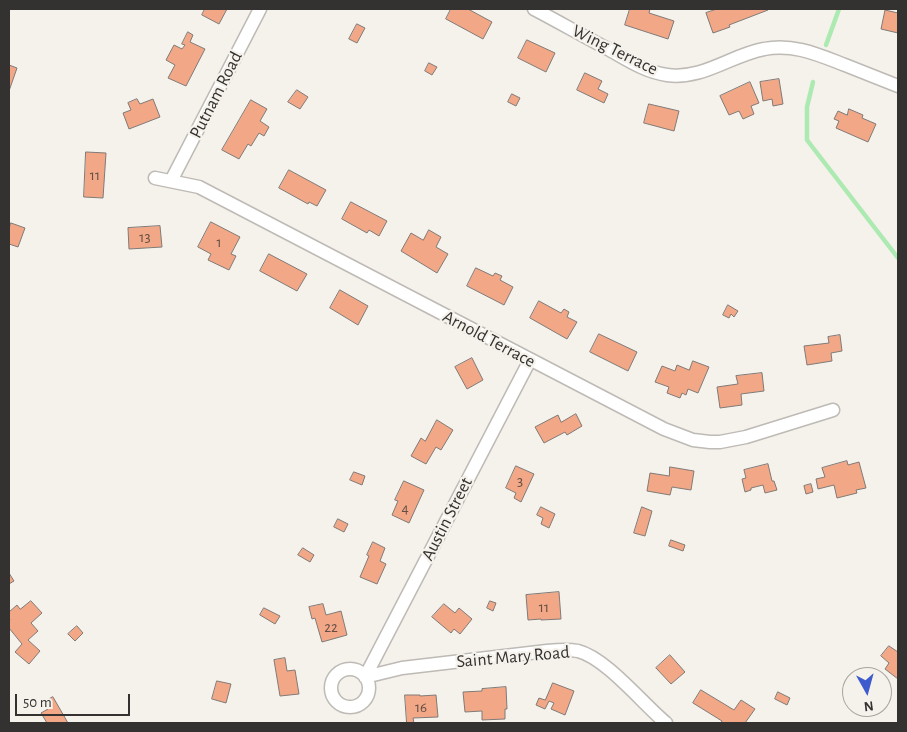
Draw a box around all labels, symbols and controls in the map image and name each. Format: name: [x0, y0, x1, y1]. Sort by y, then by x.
street label: Wing Terrace: [569, 20, 661, 80]
street label: Putnam Road: [185, 48, 247, 142]
house number: 11: [90, 166, 100, 184]
house number: 13: [139, 228, 151, 246]
house number: 1: [216, 233, 222, 251]
street label: Arnold Terrace: [439, 306, 539, 372]
house number: 3: [517, 472, 523, 490]
street label: Austin Street: [417, 474, 477, 564]
house number: 4: [401, 499, 409, 517]
house number: 11: [539, 598, 549, 616]
house number: 22: [324, 618, 338, 636]
street label: Saint Mary Road: [456, 641, 570, 673]
north arrow: [842, 667, 892, 717]
scale bar: [18, 684, 132, 716]
text: 50 m: [23, 695, 52, 710]
house number: 16: [415, 698, 427, 716]
text: N: [863, 698, 874, 713]

